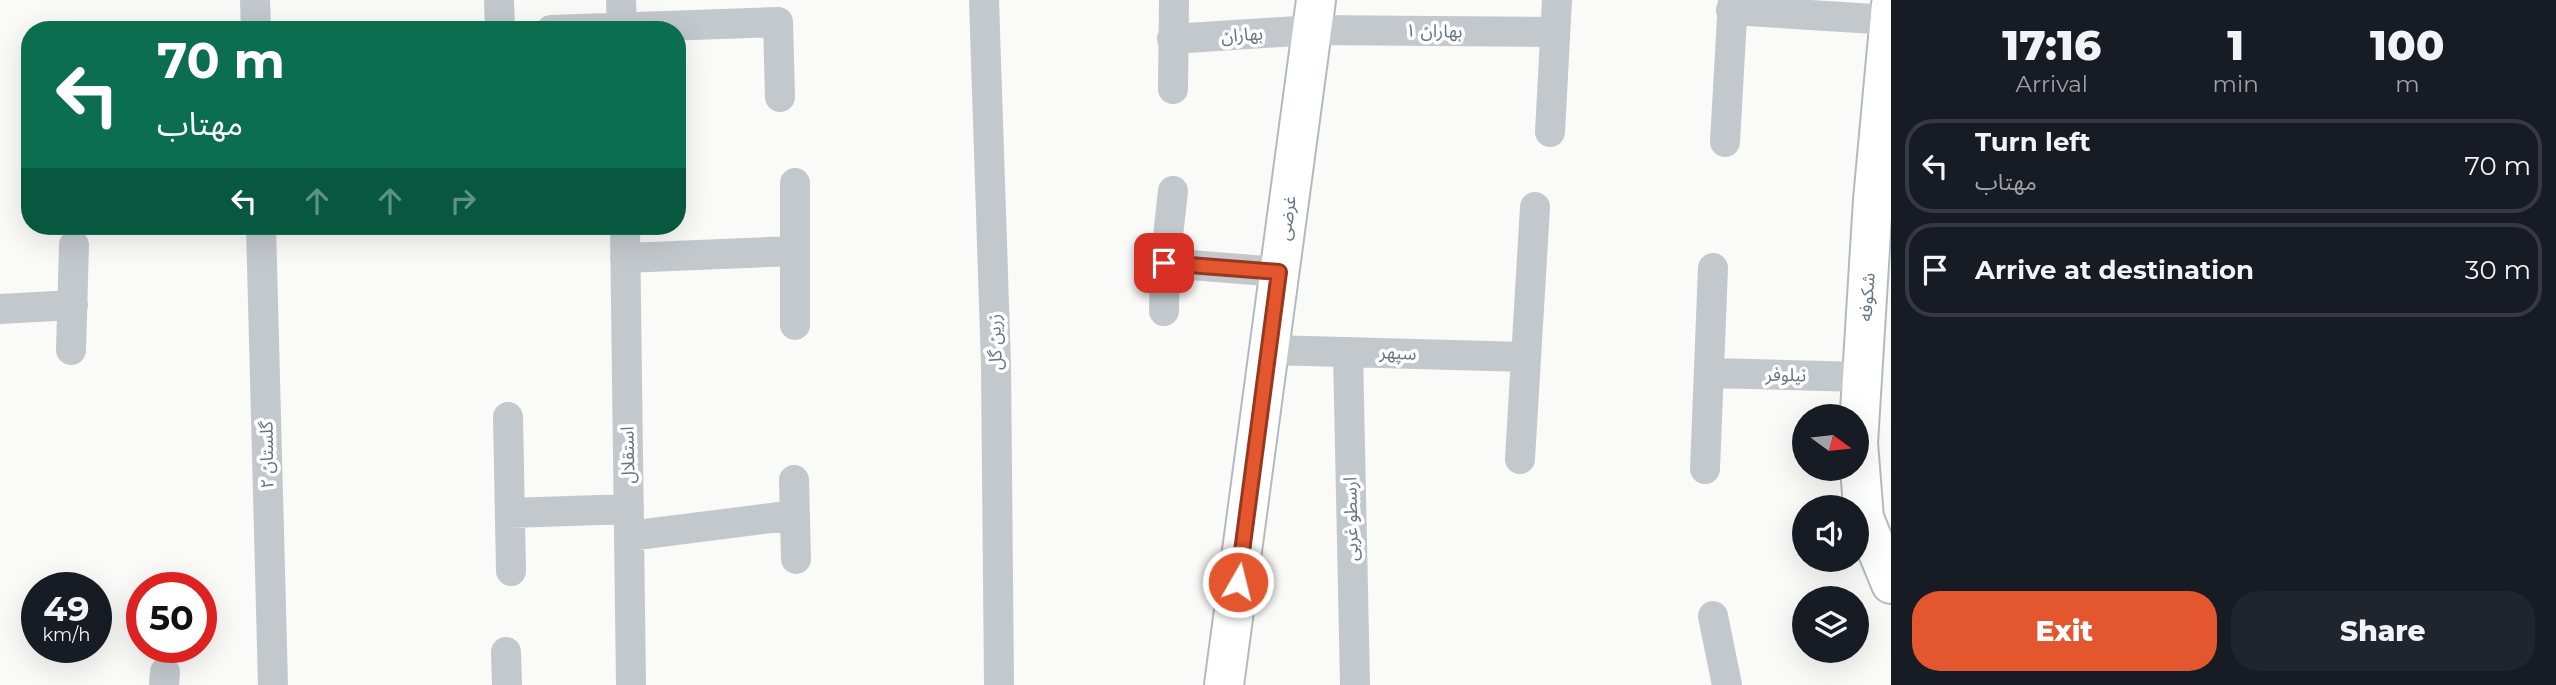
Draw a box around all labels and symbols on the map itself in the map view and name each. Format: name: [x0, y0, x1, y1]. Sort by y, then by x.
street label: بهاران ۱: [1405, 20, 1463, 42]
street label: بهاران: [1220, 23, 1264, 47]
street label: غرضی: [1273, 194, 1301, 242]
pin: [1134, 233, 1194, 293]
street label: شکوفه: [1854, 272, 1880, 322]
street label: زرین گل: [983, 313, 1007, 371]
street label: سپهر: [1378, 341, 1417, 365]
street label: نیلوفر: [1764, 364, 1807, 386]
north arrow: [1792, 404, 1869, 481]
street label: گلستان ۲: [255, 421, 279, 489]
street label: استقلال: [617, 426, 639, 484]
street label: ارسطو غربی: [1339, 477, 1363, 561]
position arrow: [1201, 545, 1275, 619]
speed limit sign: 50: [126, 572, 217, 663]

